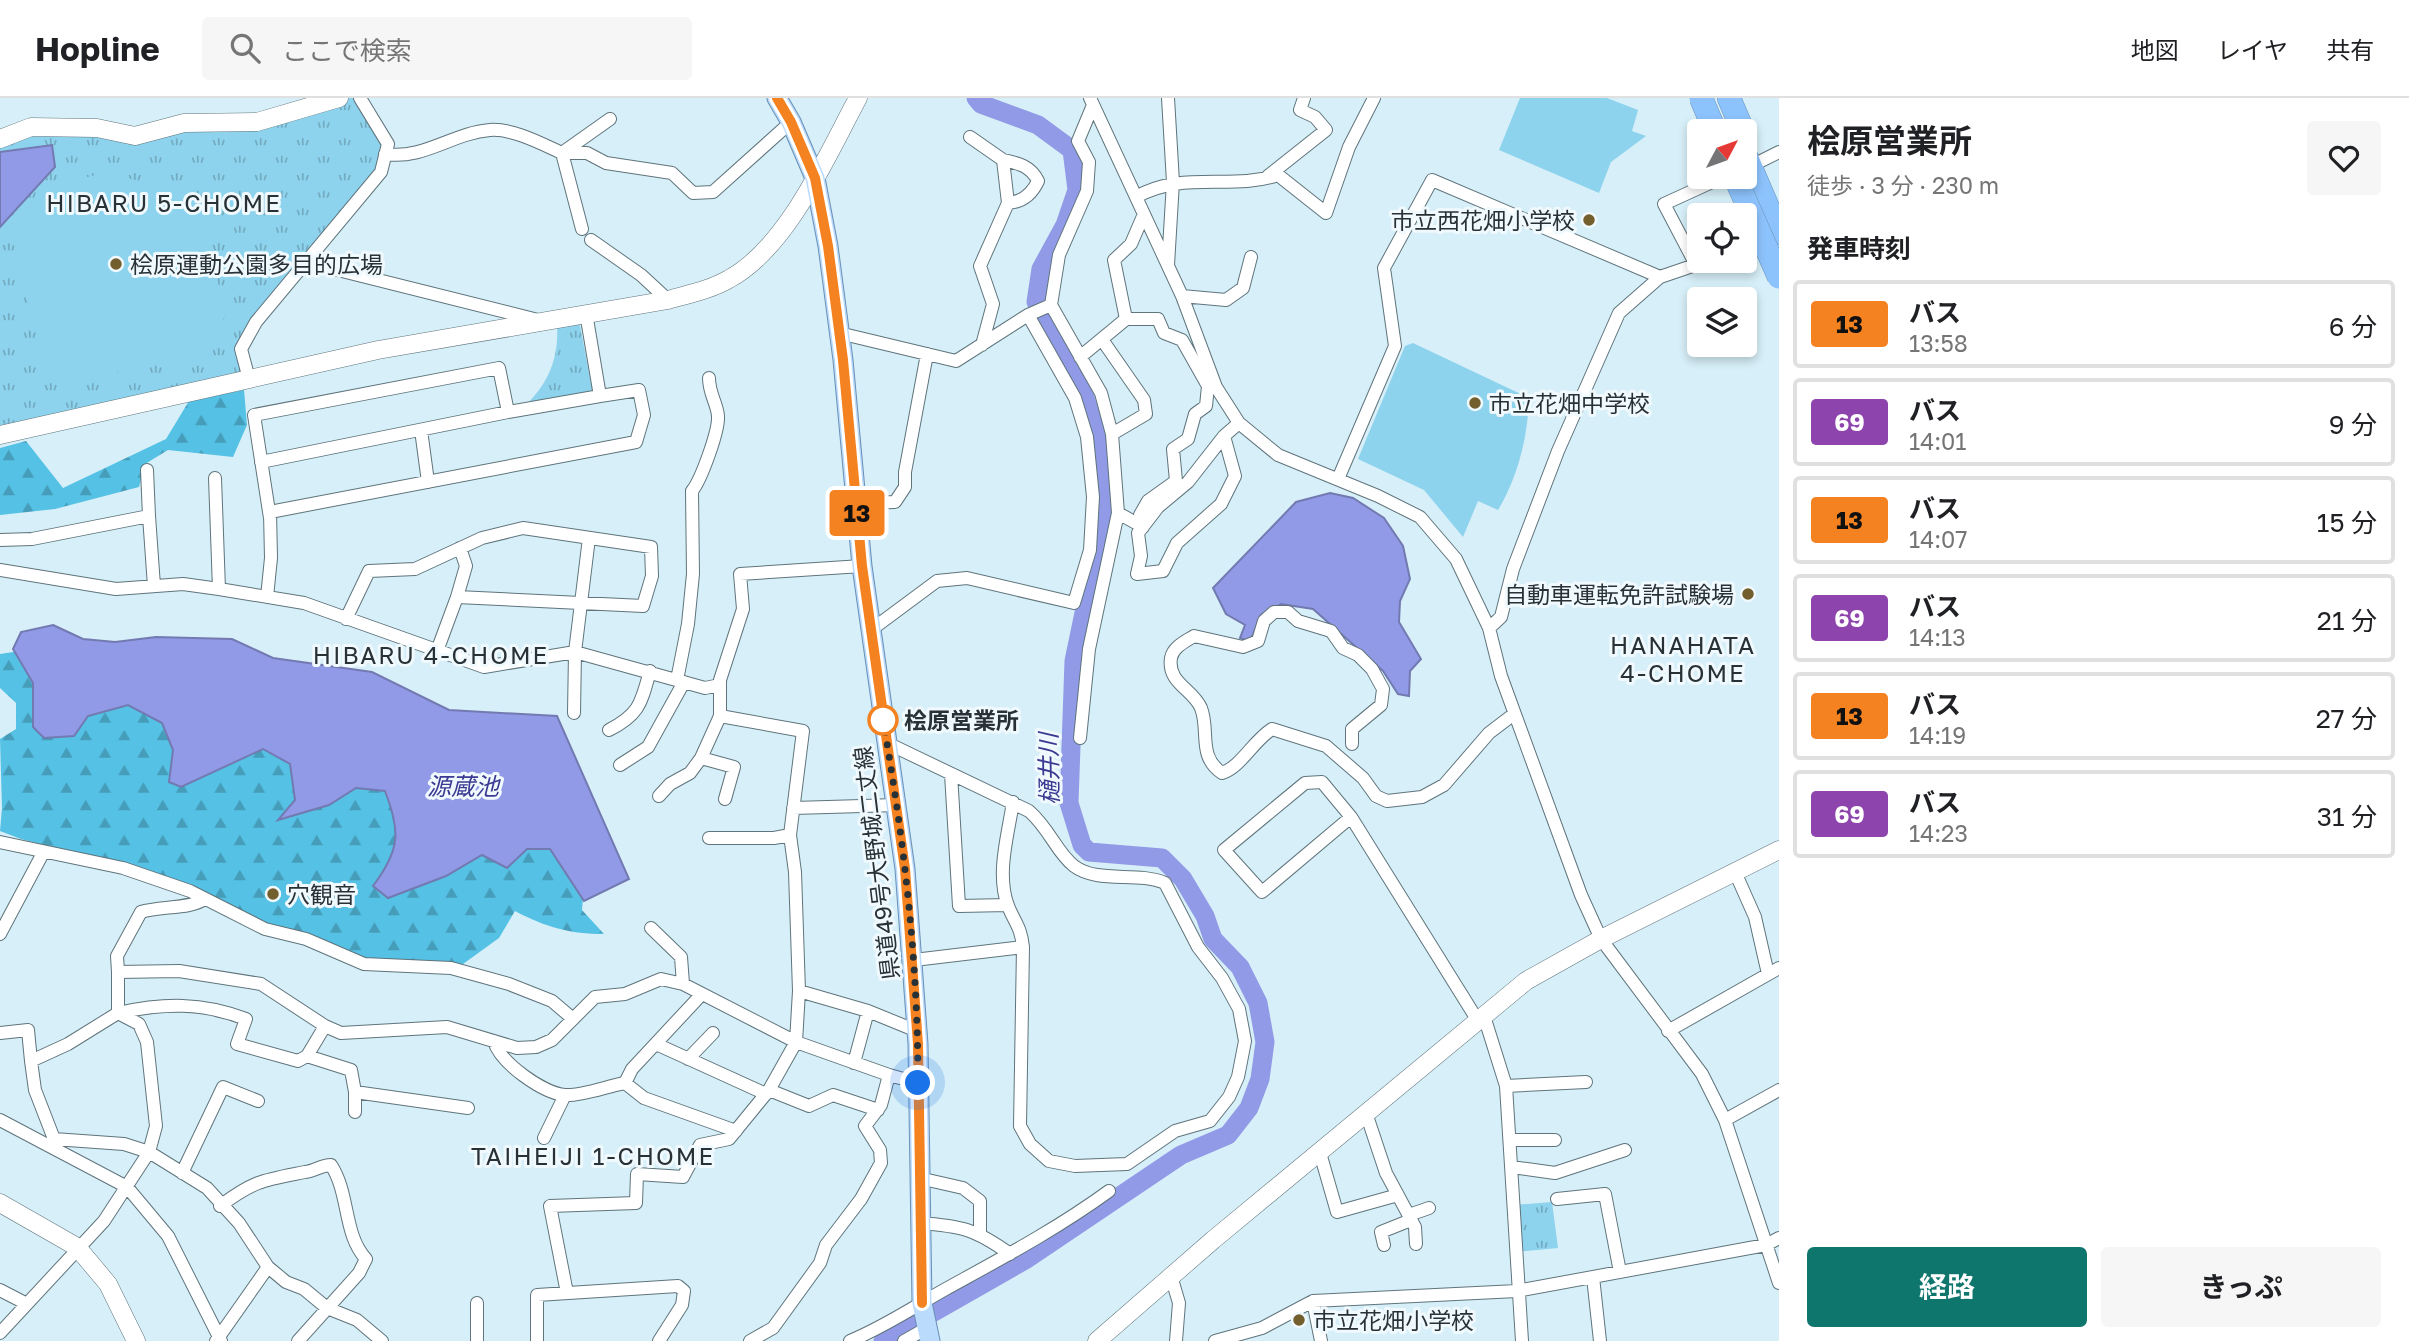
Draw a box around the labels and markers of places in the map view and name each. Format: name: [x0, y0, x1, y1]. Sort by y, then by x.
place label: 市立西花畑小学校: [1391, 206, 1575, 234]
marker: 市立西花畑小学校: [1581, 212, 1597, 228]
place label: 桧原運動公園多目的広場: [130, 250, 383, 278]
marker: 桧原運動公園多目的広場: [108, 256, 124, 272]
place label: 市立花畑中学校: [1489, 389, 1650, 417]
marker: 市立花畑中学校: [1467, 395, 1483, 411]
place label: 自動車運転免許試験場: [1504, 580, 1734, 608]
marker: 自動車運転免許試験場: [1740, 586, 1756, 602]
marker: 桧原営業所: [868, 705, 898, 735]
place label: 桧原営業所: [904, 706, 1019, 734]
place label: 穴観音: [287, 880, 356, 908]
marker: 穴観音: [265, 886, 281, 902]
place label: 市立花畑小学校: [1313, 1306, 1474, 1334]
marker: 市立花畑小学校: [1291, 1312, 1307, 1328]

